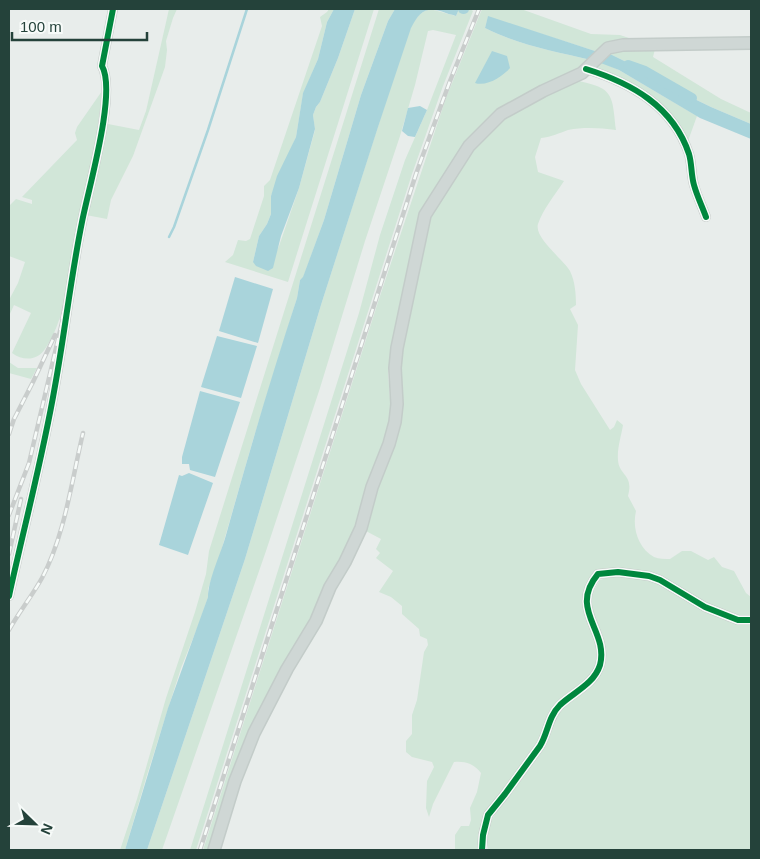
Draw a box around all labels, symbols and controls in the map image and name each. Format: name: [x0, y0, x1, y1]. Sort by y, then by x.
scale bar: [12, 10, 148, 42]
text: 100 m: [20, 18, 62, 35]
north arrow: [10, 799, 60, 849]
text: N: [38, 821, 56, 837]

